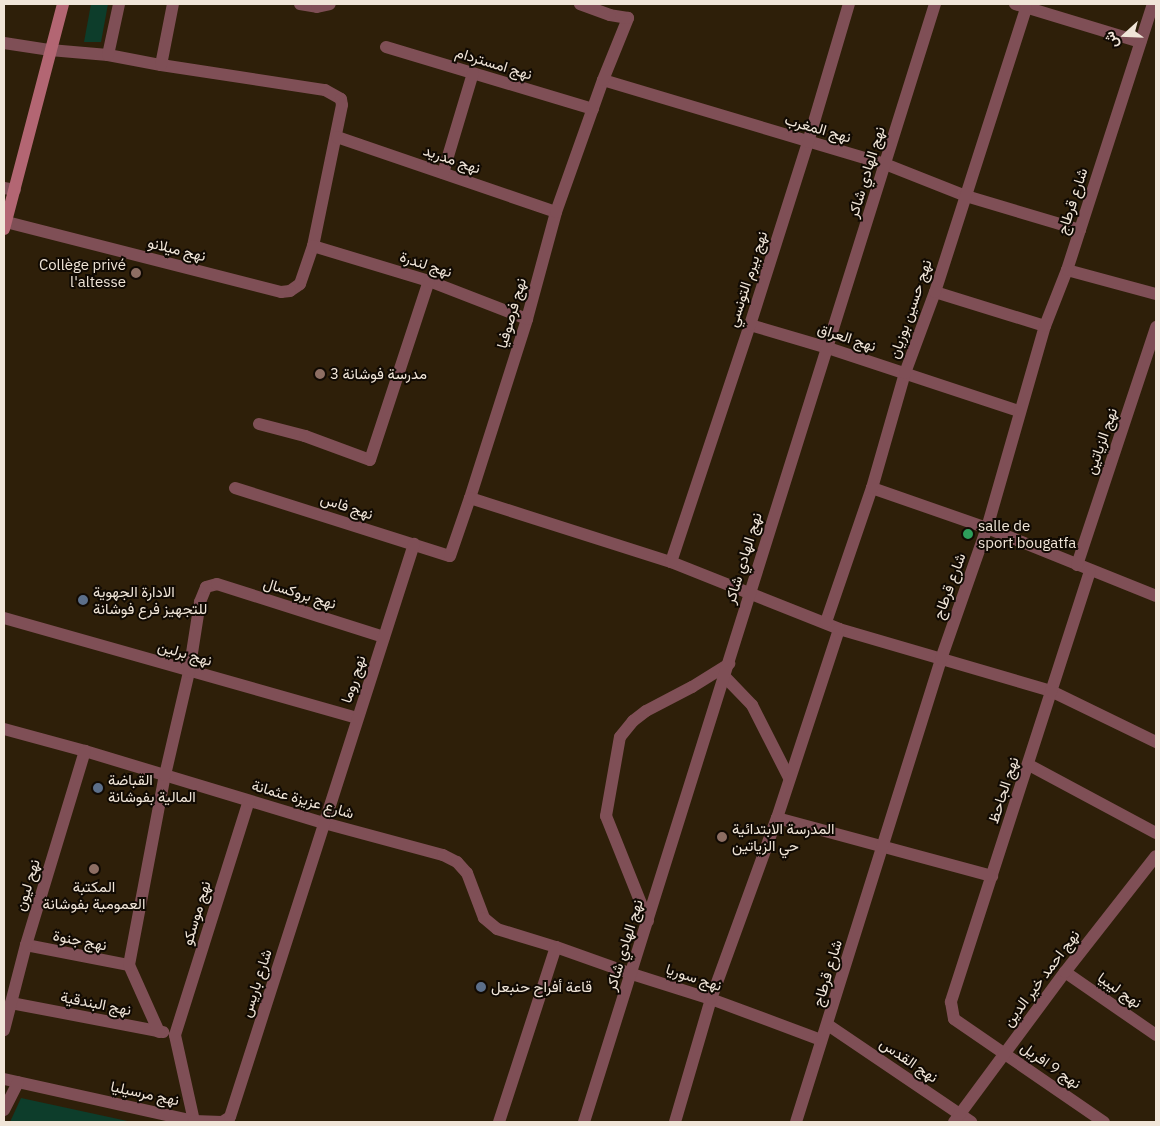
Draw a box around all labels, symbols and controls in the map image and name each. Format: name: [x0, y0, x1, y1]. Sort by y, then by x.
north arrow: [1100, 10, 1150, 60]
text: ش: [1100, 29, 1122, 51]
street label: نهج امستردام: [453, 43, 535, 83]
street label: نهج المغرب: [783, 110, 853, 146]
street label: نهج الهادي شاكر: [844, 124, 888, 220]
street label: نهج مدريد: [421, 141, 483, 177]
street label: شارع قرطاج: [1053, 165, 1091, 237]
street label: نهج بيرم التونسي: [723, 229, 771, 329]
street label: نهج ميلانو: [146, 233, 208, 265]
street label: نهج لندرة: [398, 247, 454, 281]
place label: Collège privé l'altesse: [39, 255, 126, 290]
street label: نهج حسين بوزيان: [885, 257, 935, 361]
marker: Collège privé l'altesse: [130, 267, 142, 279]
street label: نهج فرصوفيا: [492, 276, 530, 350]
street label: نهج العراق: [815, 319, 879, 355]
place label: مدرسة فوشانة 3: [330, 365, 427, 383]
marker: مدرسة فوشانة 3: [314, 368, 326, 380]
street label: نهج الزياتين: [1081, 405, 1121, 477]
street label: نهج فاس: [318, 489, 376, 523]
street label: نهج الهادي شاكر: [721, 510, 765, 606]
place label: salle de sport bougatfa: [978, 516, 1076, 551]
marker: salle de sport bougatfa: [962, 528, 974, 540]
street label: شارع قرطاج: [929, 551, 969, 621]
street label: نهج بروكسال: [261, 573, 339, 613]
place label: الادارة الجهوية للتجهيز فرع فوشانة: [93, 582, 207, 617]
marker: الادارة الجهوية للتجهيز فرع فوشانة: [77, 594, 89, 606]
street label: نهج برلين: [156, 637, 214, 669]
street label: نهج روما: [337, 653, 369, 705]
street label: نهج الجاحظ: [984, 754, 1022, 826]
place label: القباضة المالية بفوشانة: [108, 770, 196, 805]
street label: شارع عزيزة عثمانة: [250, 776, 356, 822]
marker: القباضة المالية بفوشانة: [92, 782, 104, 794]
place label: المدرسة الابتدائية حي الزياتين: [732, 819, 835, 854]
marker: المدرسة الابتدائية حي الزياتين: [716, 831, 728, 843]
street label: نهح ليون: [11, 857, 43, 913]
marker: المكتبة العمومية بفوشانة: [88, 863, 100, 875]
place label: المكتبة العمومية بفوشانة: [43, 877, 145, 912]
street label: نهج موسكو: [178, 879, 214, 947]
street label: نهج الهادي شاكر: [602, 897, 646, 993]
street label: نهج جنوة: [52, 926, 108, 954]
street label: نهج احمد خير الدين: [999, 926, 1083, 1030]
street label: شارع قرطاج: [808, 937, 846, 1009]
street label: شارع باريس: [237, 947, 275, 1019]
street label: نهج سوريا: [664, 960, 724, 994]
street label: نهج ليبيا: [1094, 968, 1146, 1012]
place label: قاعة أفراح حنبعل: [491, 978, 592, 996]
marker: قاعة أفراح حنبعل: [475, 981, 487, 993]
street label: نهج البندقية: [59, 987, 133, 1019]
street label: نهج القدس: [876, 1034, 942, 1086]
street label: نهج 9 افريل: [1017, 1038, 1085, 1092]
street label: نهج مرسيليا: [109, 1077, 181, 1109]

